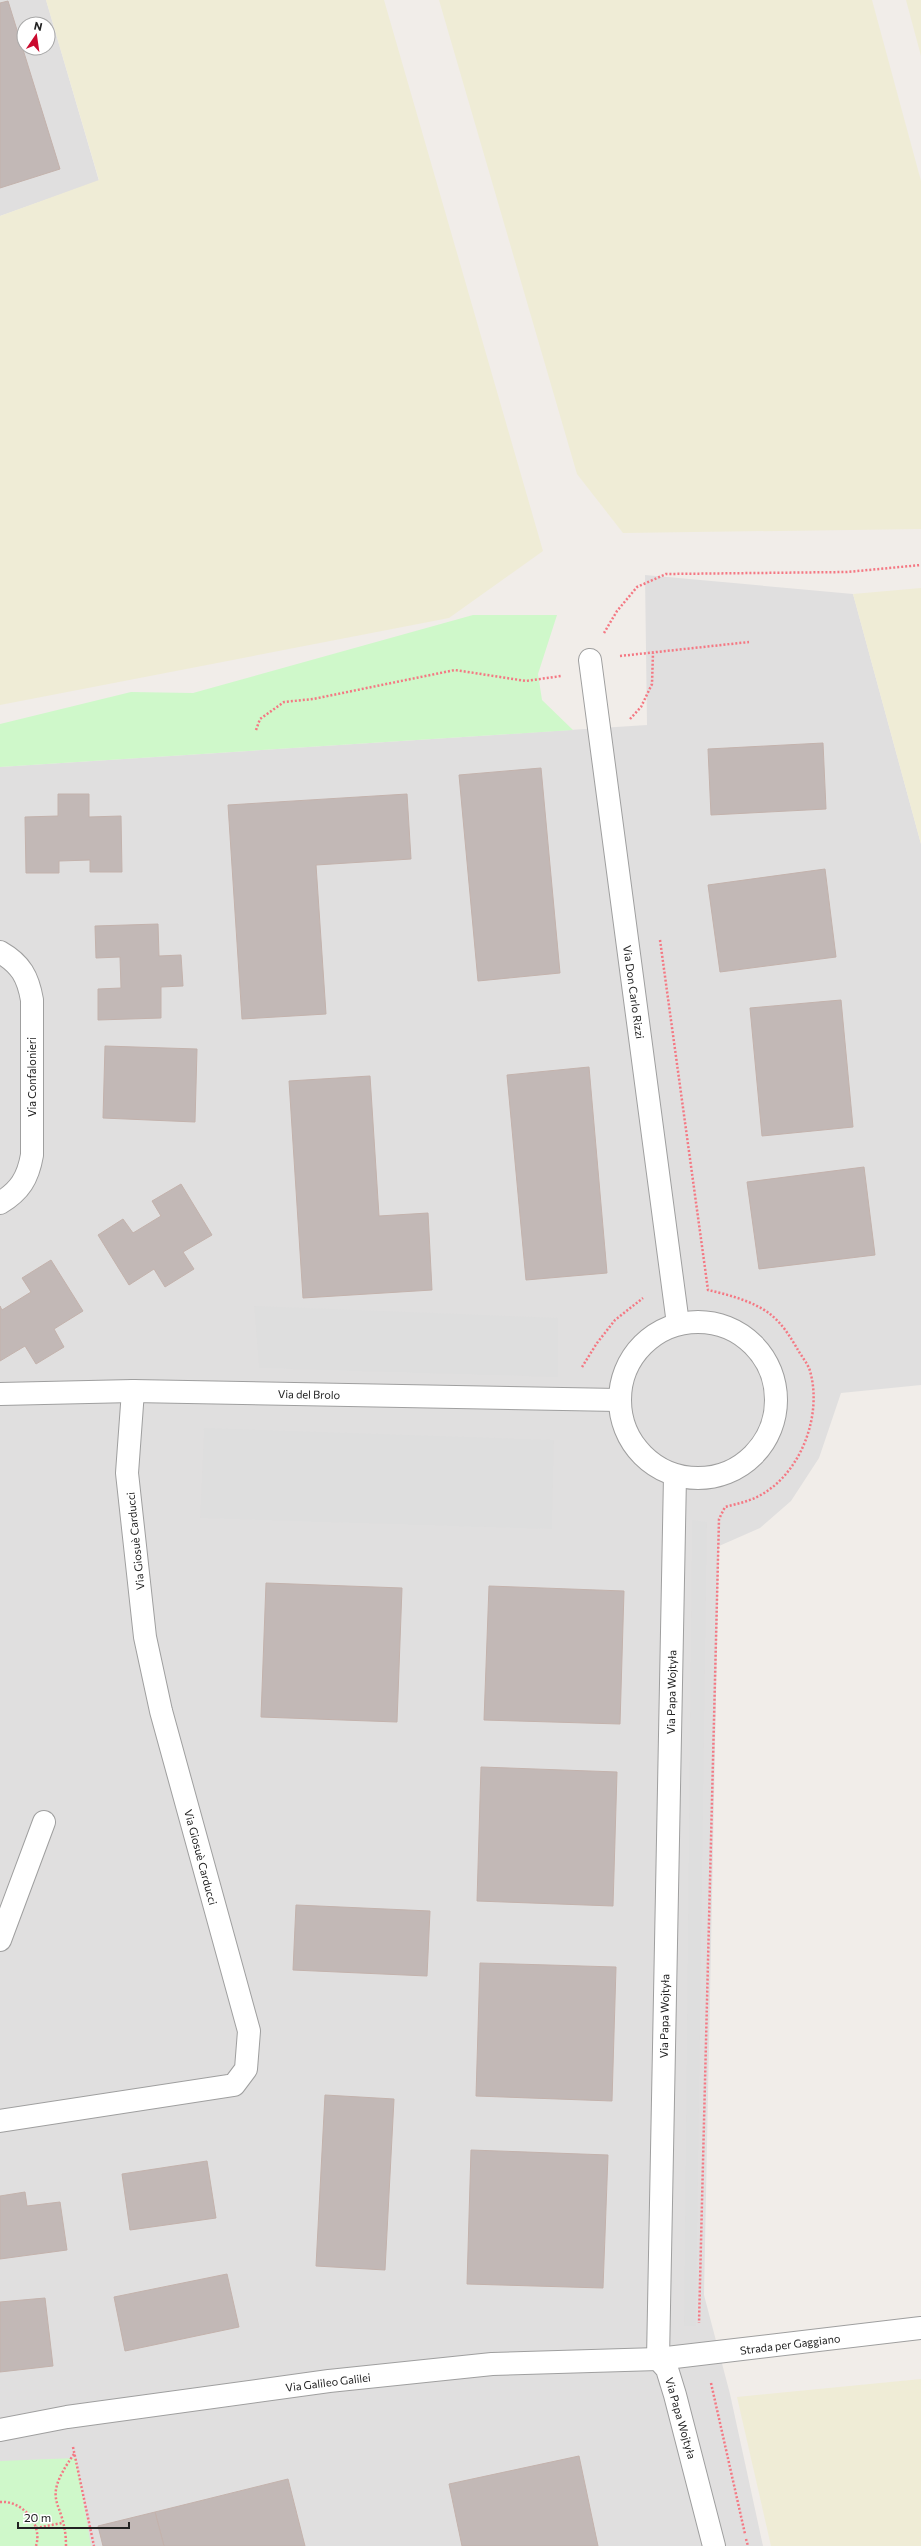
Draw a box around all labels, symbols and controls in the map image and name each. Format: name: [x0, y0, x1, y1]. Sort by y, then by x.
north arrow: [16, 16, 56, 56]
text: N: [33, 19, 44, 33]
street label: Via Don Carlo Rizzi: [621, 944, 647, 1040]
street label: Via Confalonieri: [25, 1037, 38, 1117]
street label: Via del Brolo: [278, 1387, 341, 1401]
street label: Via Giosuè Carducci: [123, 1491, 147, 1591]
street label: Via Papa Wojtyła: [664, 1650, 678, 1734]
street label: Via Giosuè Carducci: [182, 1808, 220, 1906]
street label: Via Papa Wojtyła: [657, 1974, 671, 2058]
street label: Strada per Gaggiano: [739, 2331, 841, 2357]
street label: Via Galileo Galilei: [285, 2370, 372, 2394]
street label: Via Papa Wojtyła: [663, 2376, 699, 2460]
scale bar: [18, 2504, 129, 2530]
text: 20 m: [24, 2510, 51, 2524]

